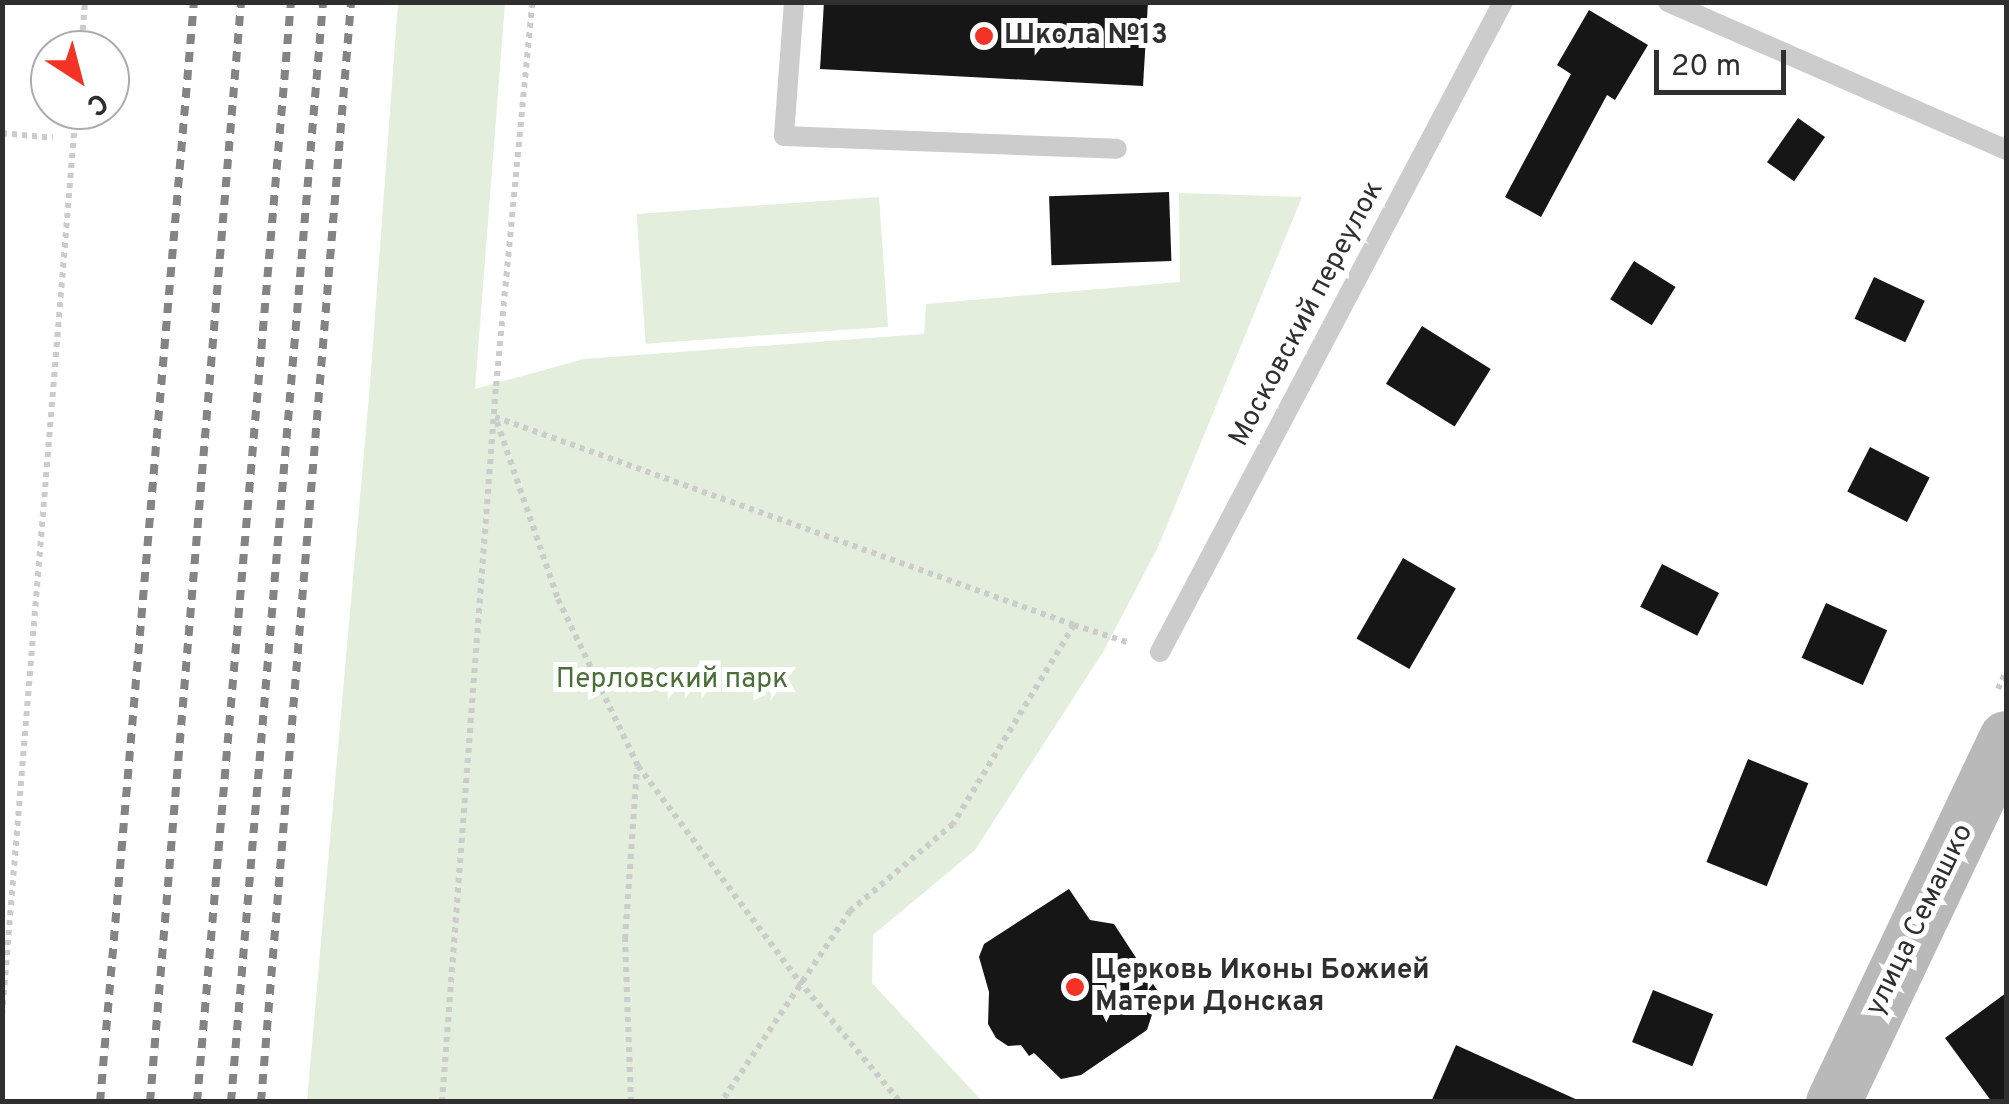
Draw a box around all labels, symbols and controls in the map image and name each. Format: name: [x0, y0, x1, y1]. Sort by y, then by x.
place label: Школа №13: [1004, 19, 1168, 53]
marker: Школа №13: [973, 25, 995, 47]
north arrow: [30, 30, 130, 130]
scale bar: [1659, 30, 1792, 92]
text: 20 m: [1671, 49, 1741, 86]
text: С: [79, 83, 114, 122]
street label: Московский переулок: [1223, 176, 1391, 452]
park label: Перловский парк: [556, 663, 788, 697]
street label: улица Семашко: [1859, 819, 1981, 1021]
place label: Церковь Иконы Божией Матери Донская: [1095, 954, 1430, 1020]
marker: Церковь Иконы Божией Матери Донская: [1064, 976, 1086, 998]

